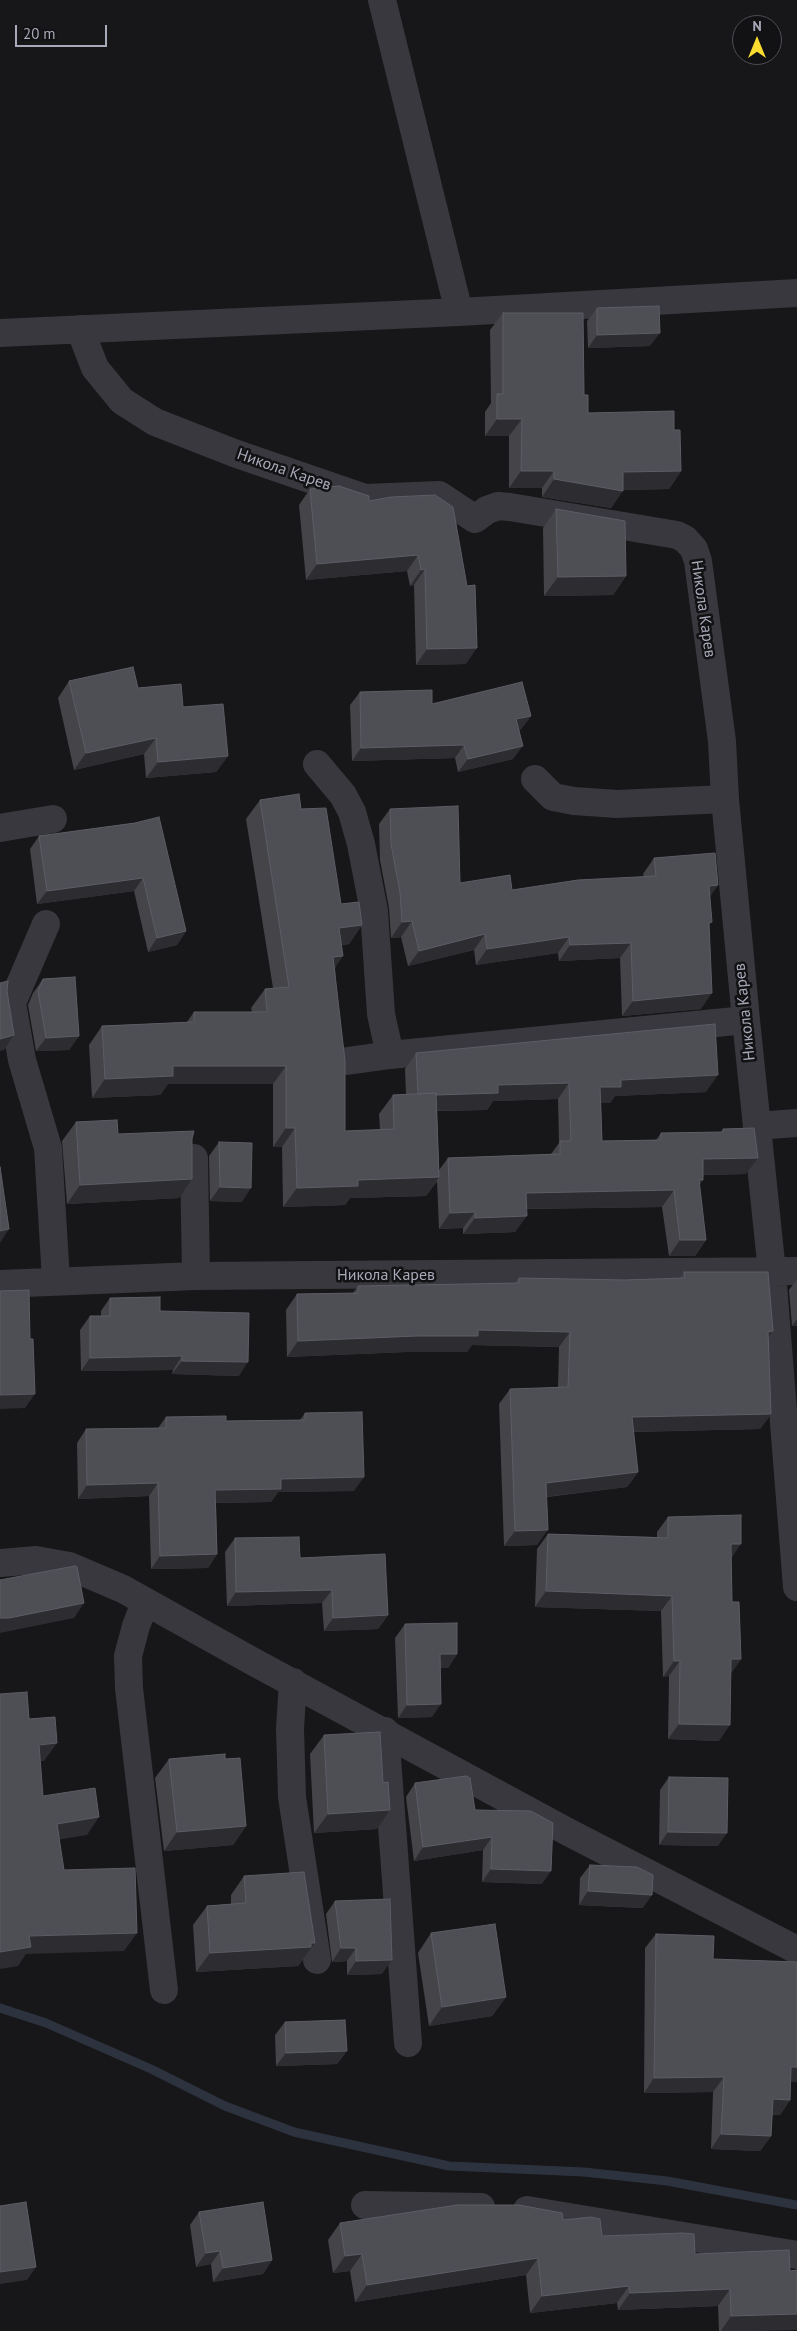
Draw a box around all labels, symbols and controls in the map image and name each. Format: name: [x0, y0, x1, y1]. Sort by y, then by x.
scale bar: [18, 15, 110, 47]
north arrow: [732, 15, 782, 65]
text: N: [752, 17, 762, 35]
text: 20 m: [23, 24, 56, 43]
street label: Никола Карев: [234, 445, 334, 495]
street label: Никола Карев: [687, 559, 719, 659]
street label: Никола Карев: [730, 962, 760, 1062]
street label: Никола Карев: [337, 1265, 435, 1285]

